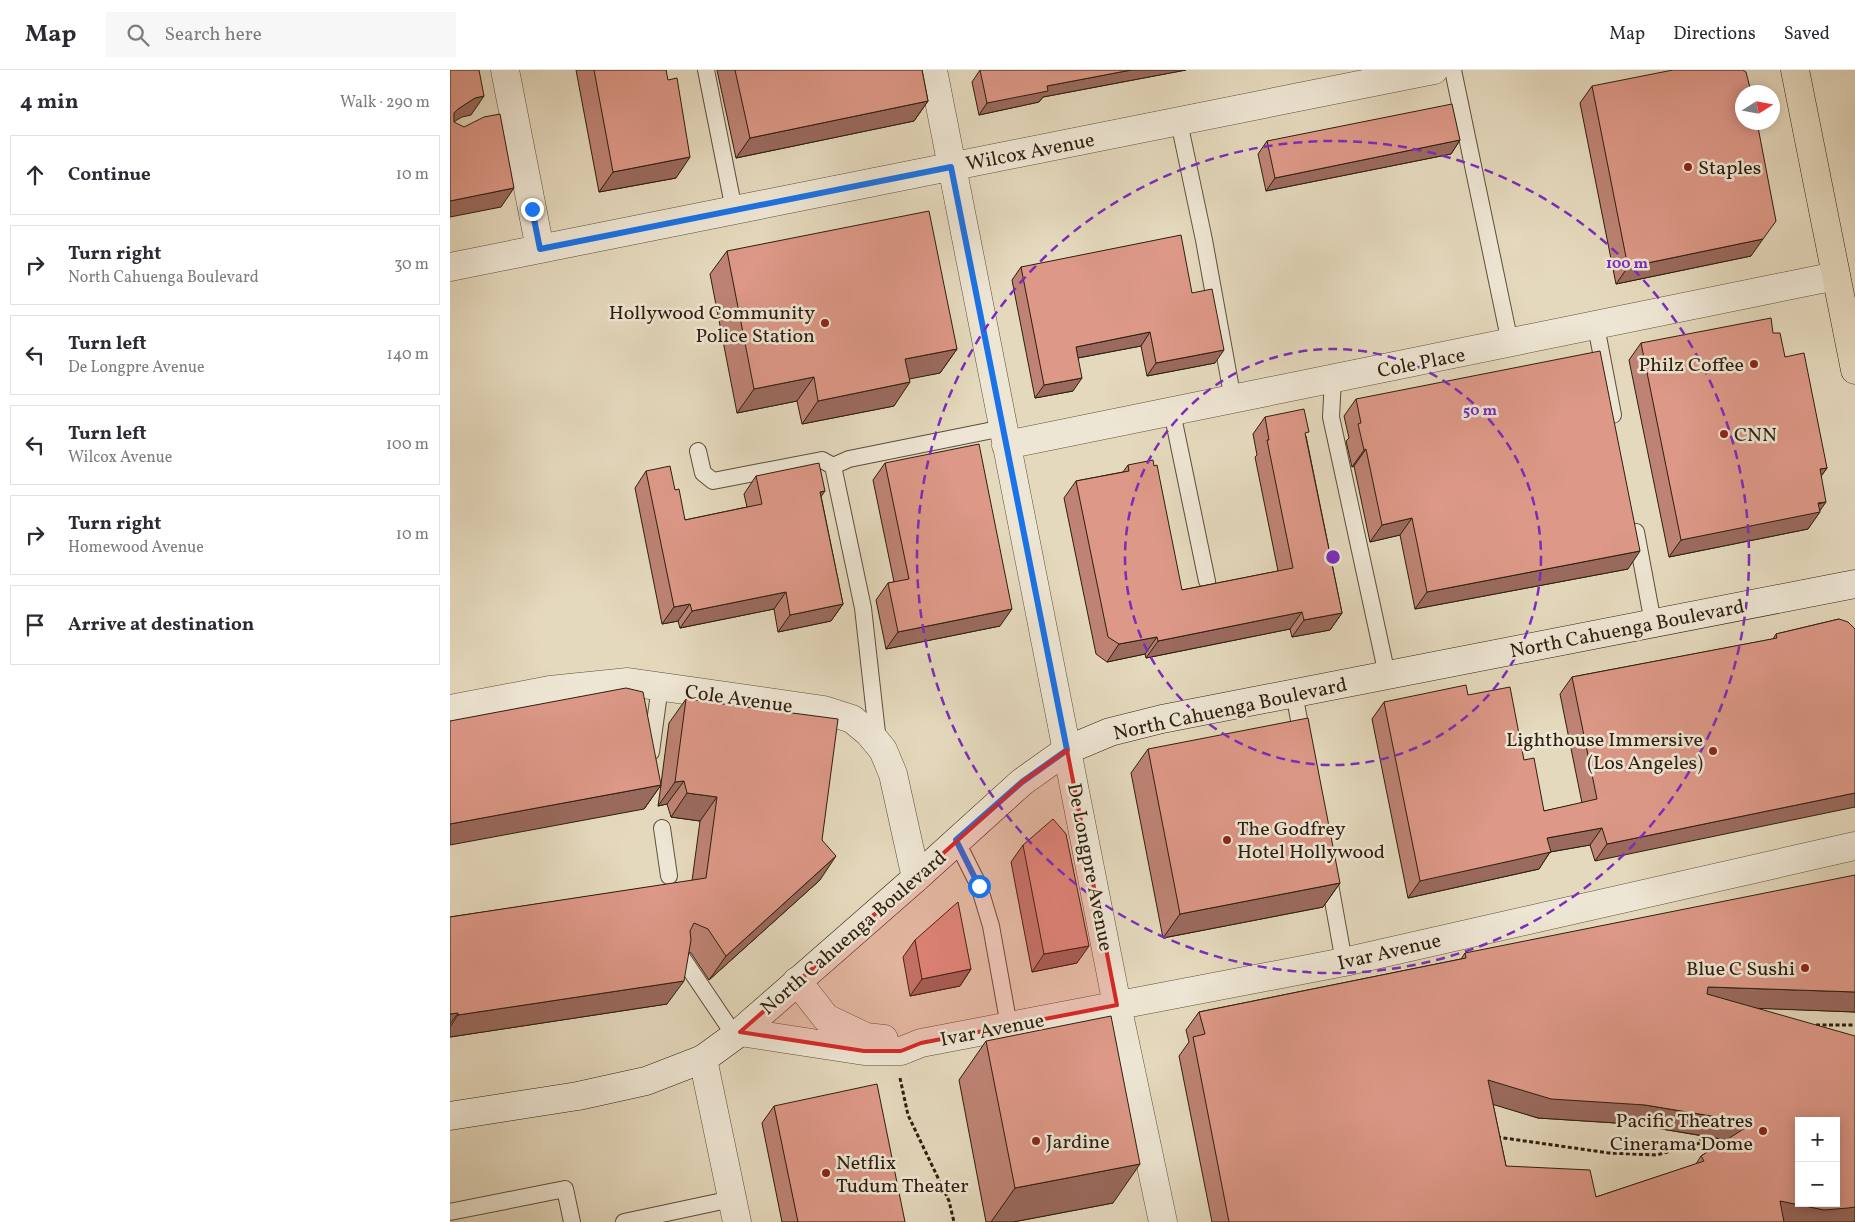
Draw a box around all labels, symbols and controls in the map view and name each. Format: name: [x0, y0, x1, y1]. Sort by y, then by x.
search box: [106, 12, 456, 57]
text: Map: [25, 18, 76, 52]
icon: search: [124, 21, 152, 49]
text: Search here: [164, 22, 262, 48]
text: Map: [1609, 22, 1645, 47]
text: Directions: [1673, 22, 1756, 47]
text: Saved: [1784, 22, 1830, 47]
north arrow: [1735, 85, 1780, 130]
text: 4 min: [20, 88, 79, 117]
text: Walk · 290 m: [340, 92, 430, 114]
street label: Wilcox Avenue: [964, 127, 1097, 179]
place label: Staples: [1698, 155, 1761, 183]
icon: ahead: [21, 161, 49, 189]
marker: Staples: [1682, 161, 1694, 173]
text: Continue: [68, 162, 151, 188]
text: 10 m: [396, 164, 429, 186]
route end: [521, 198, 544, 221]
text: Turn right: [68, 241, 161, 267]
icon: right: [21, 251, 49, 279]
text: 30 m: [394, 254, 429, 276]
text: 100 m: [1606, 254, 1649, 275]
text: North Cahuenga Boulevard: [68, 267, 259, 289]
place label: Hollywood Community Police Station: [609, 300, 815, 351]
marker: Hollywood Community Police Station: [819, 317, 831, 329]
text: Turn left: [68, 331, 147, 357]
icon: left: [21, 341, 49, 369]
street label: Cole Place: [1375, 342, 1468, 386]
text: 140 m: [387, 344, 429, 366]
place label: Philz Coffee: [1638, 352, 1744, 380]
text: De Longpre Avenue: [68, 357, 205, 379]
marker: Philz Coffee: [1748, 358, 1760, 370]
text: 50 m: [1463, 401, 1497, 422]
text: Turn left: [68, 421, 147, 447]
place label: CNN: [1734, 422, 1777, 450]
marker: CNN: [1718, 428, 1730, 440]
icon: left: [21, 431, 49, 459]
text: 100 m: [386, 434, 429, 456]
text: Wilcox Avenue: [68, 447, 172, 469]
text: Turn right: [68, 511, 161, 537]
icon: right: [21, 521, 49, 549]
text: 10 m: [396, 524, 429, 546]
text: Homewood Avenue: [68, 537, 204, 559]
centre of rings: [1324, 548, 1342, 566]
street label: North Cahuenga Boulevard: [1508, 593, 1747, 666]
icon: arrive: [21, 611, 49, 639]
text: Arrive at destination: [68, 612, 254, 638]
street label: North Cahuenga Boulevard: [1111, 671, 1350, 748]
street label: Cole Avenue: [683, 679, 794, 721]
place label: Lighthouse Immersive (Los Angeles): [1506, 727, 1703, 778]
marker: Lighthouse Immersive (Los Angeles): [1707, 745, 1719, 757]
street label: De Longpre Avenue: [1059, 781, 1119, 954]
place label: The Godfrey Hotel Hollywood: [1237, 816, 1385, 867]
marker: The Godfrey Hotel Hollywood: [1221, 834, 1233, 846]
street label: North Cahuenga Boulevard: [755, 845, 953, 1022]
route start: [968, 875, 991, 898]
street label: Ivar Avenue: [1335, 927, 1444, 978]
place label: Blue C Sushi: [1686, 956, 1795, 984]
marker: Blue C Sushi: [1799, 962, 1811, 974]
street label: Ivar Avenue: [938, 1007, 1047, 1055]
place label: Pacific Theatres Cinerama Dome: [1610, 1108, 1753, 1159]
map controls: [1795, 1117, 1840, 1207]
button: +: [1795, 1117, 1840, 1162]
marker: Pacific Theatres Cinerama Dome: [1757, 1125, 1769, 1137]
place label: Jardine: [1046, 1129, 1110, 1157]
marker: Jardine: [1030, 1135, 1042, 1147]
place label: Netflix Tudum Theater: [836, 1150, 969, 1201]
button: −: [1795, 1162, 1840, 1207]
marker: Netflix Tudum Theater: [820, 1167, 832, 1179]

